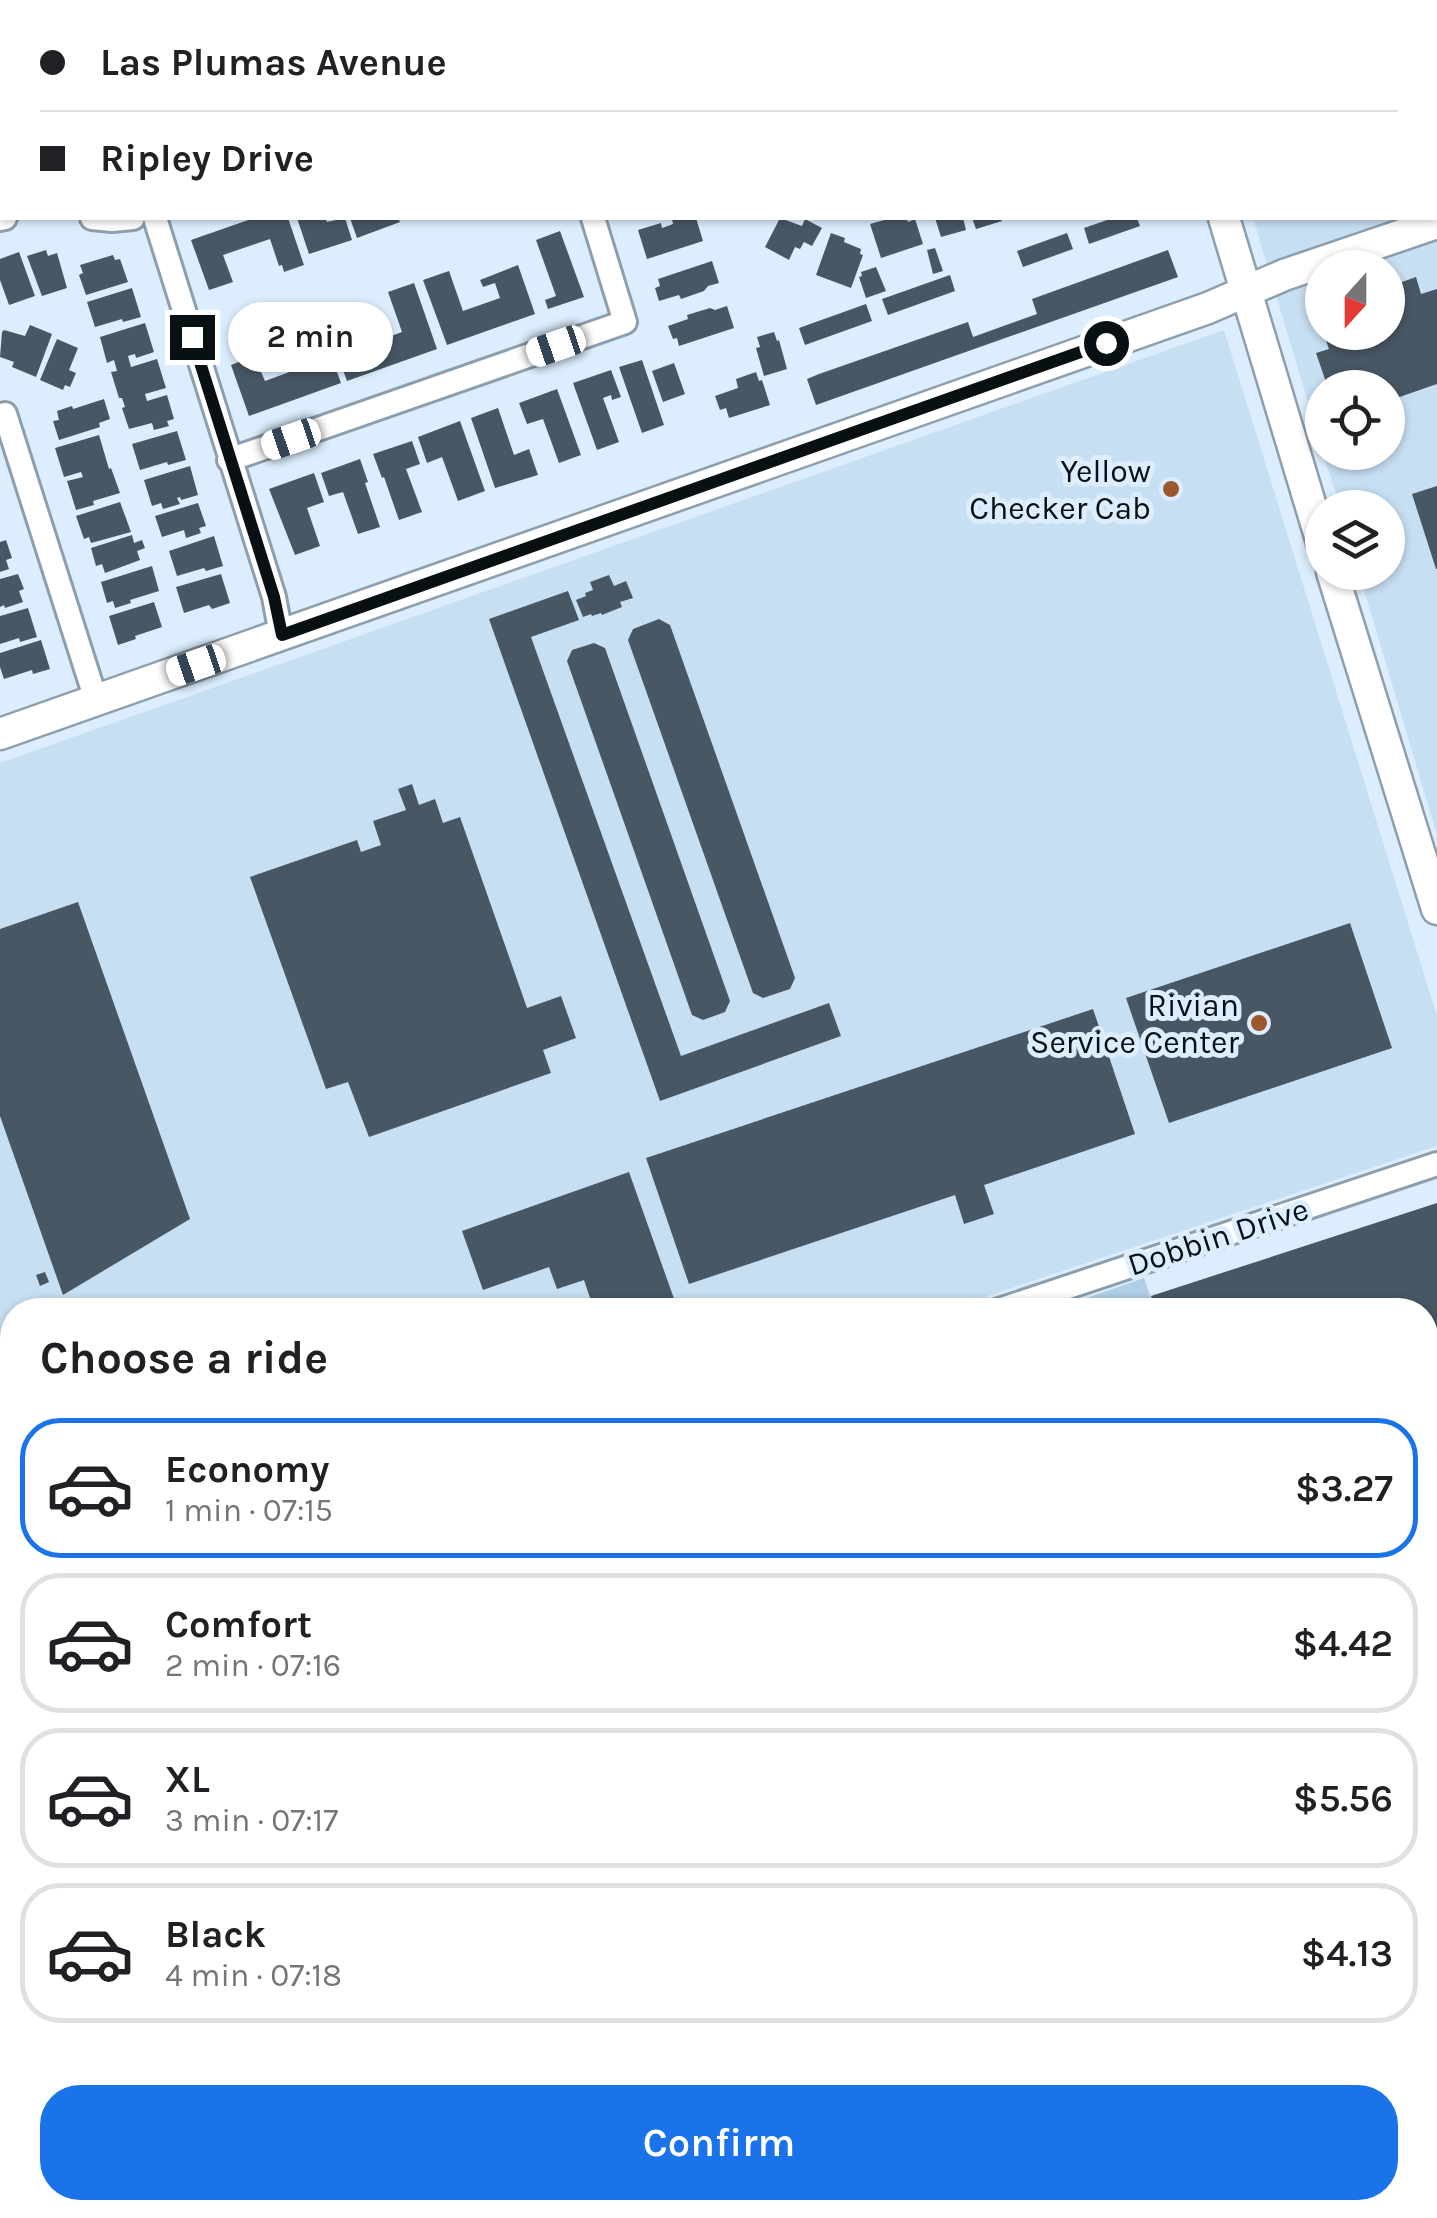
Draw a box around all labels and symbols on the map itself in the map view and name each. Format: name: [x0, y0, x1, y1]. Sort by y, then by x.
north arrow: [1305, 250, 1405, 350]
callout: 2 min: [227, 302, 392, 372]
route end: [170, 315, 215, 360]
route start: [1084, 321, 1129, 366]
car: [523, 322, 589, 370]
car: [258, 415, 324, 463]
place label: Yellow Checker Cab: [969, 453, 1151, 527]
marker: Yellow Checker Cab: [1160, 478, 1182, 500]
car: [163, 641, 229, 689]
place label: Rivian Service Center: [1030, 987, 1239, 1061]
marker: Rivian Service Center: [1248, 1012, 1270, 1034]
street label: Dobbin Drive: [1123, 1190, 1313, 1284]

